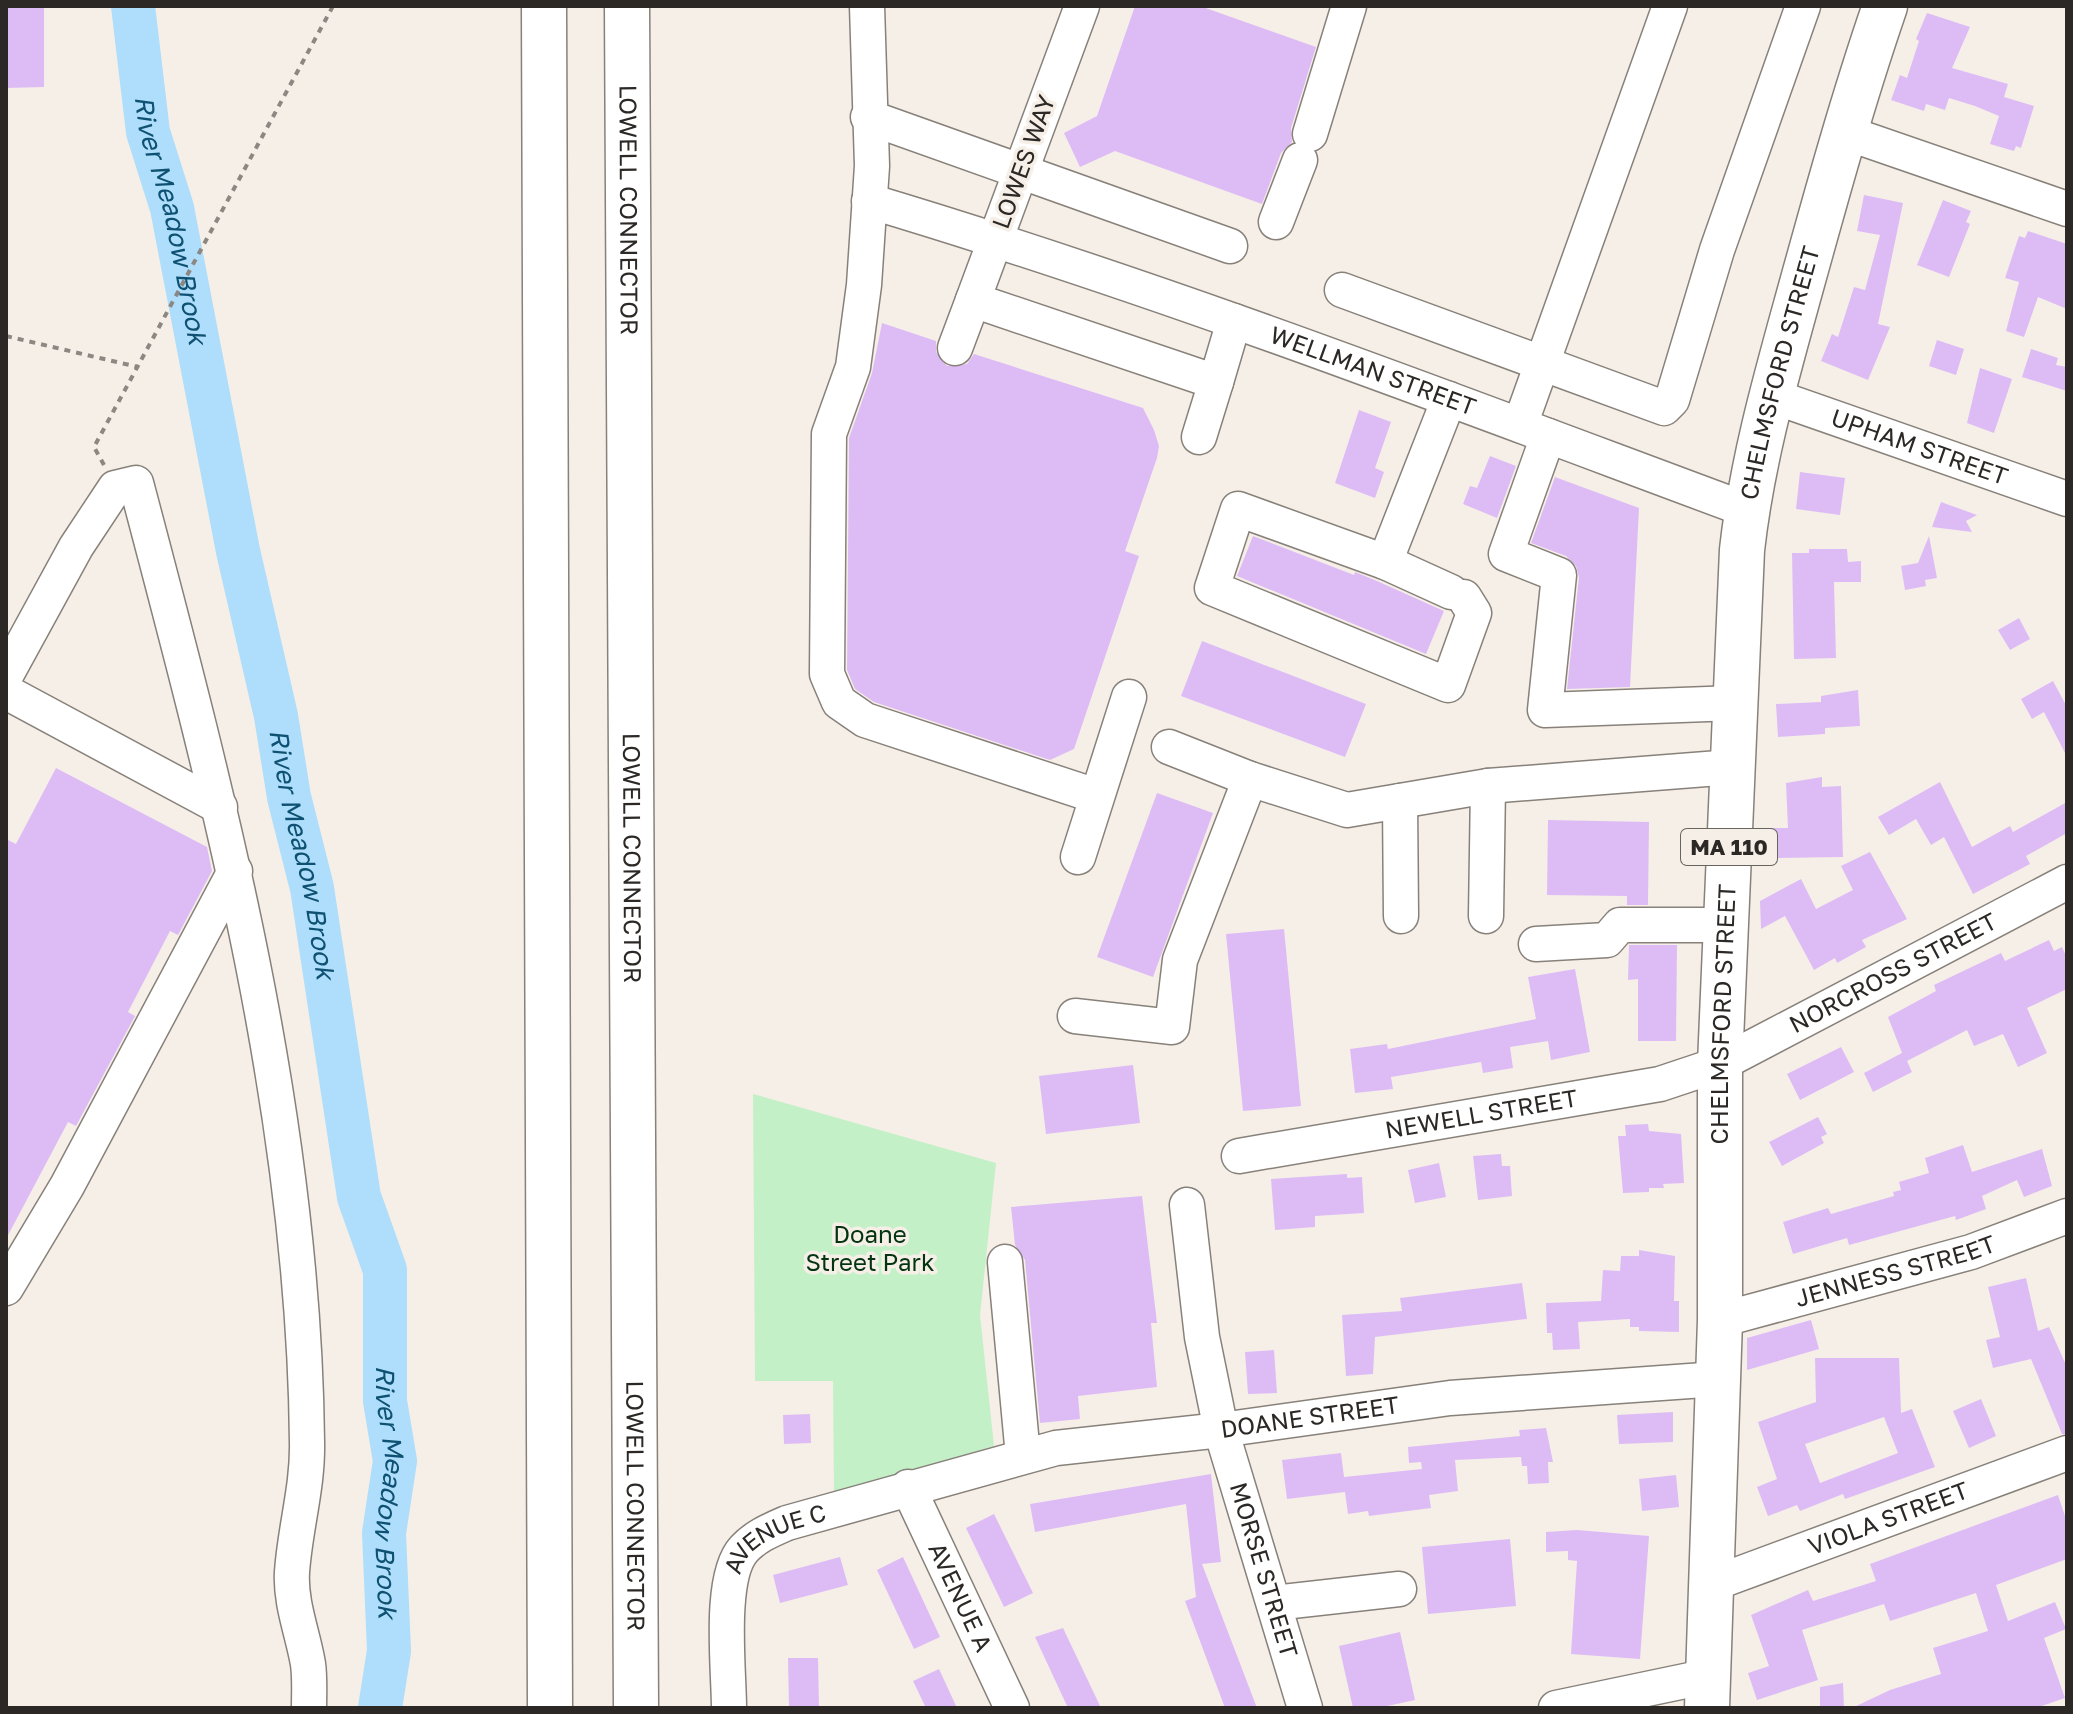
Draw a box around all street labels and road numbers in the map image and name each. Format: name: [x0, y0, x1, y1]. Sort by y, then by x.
street label: LOWELL CONNECTOR: [614, 85, 645, 335]
street label: LOWES WAY: [985, 90, 1060, 232]
street label: CHELMSFORD STREET: [1733, 242, 1825, 502]
street label: WELLMAN STREET: [1267, 319, 1480, 421]
street label: UPHAM STREET: [1828, 402, 2012, 490]
street label: LOWELL CONNECTOR: [618, 733, 648, 983]
road number: MA 110: [1681, 829, 1777, 865]
street label: CHELMSFORD STREET: [1704, 883, 1741, 1145]
street label: NORCROSS STREET: [1784, 905, 2001, 1038]
street label: NEWELL STREET: [1383, 1082, 1580, 1144]
street label: JENNESS STREET: [1792, 1228, 1999, 1312]
street label: LOWELL CONNECTOR: [621, 1380, 652, 1631]
street label: DOANE STREET: [1219, 1389, 1401, 1443]
street label: VIOLA STREET: [1804, 1475, 1972, 1560]
street label: MORSE STREET: [1225, 1478, 1305, 1661]
street label: AVENUE C: [717, 1497, 829, 1577]
street label: AVENUE A: [923, 1538, 999, 1656]

